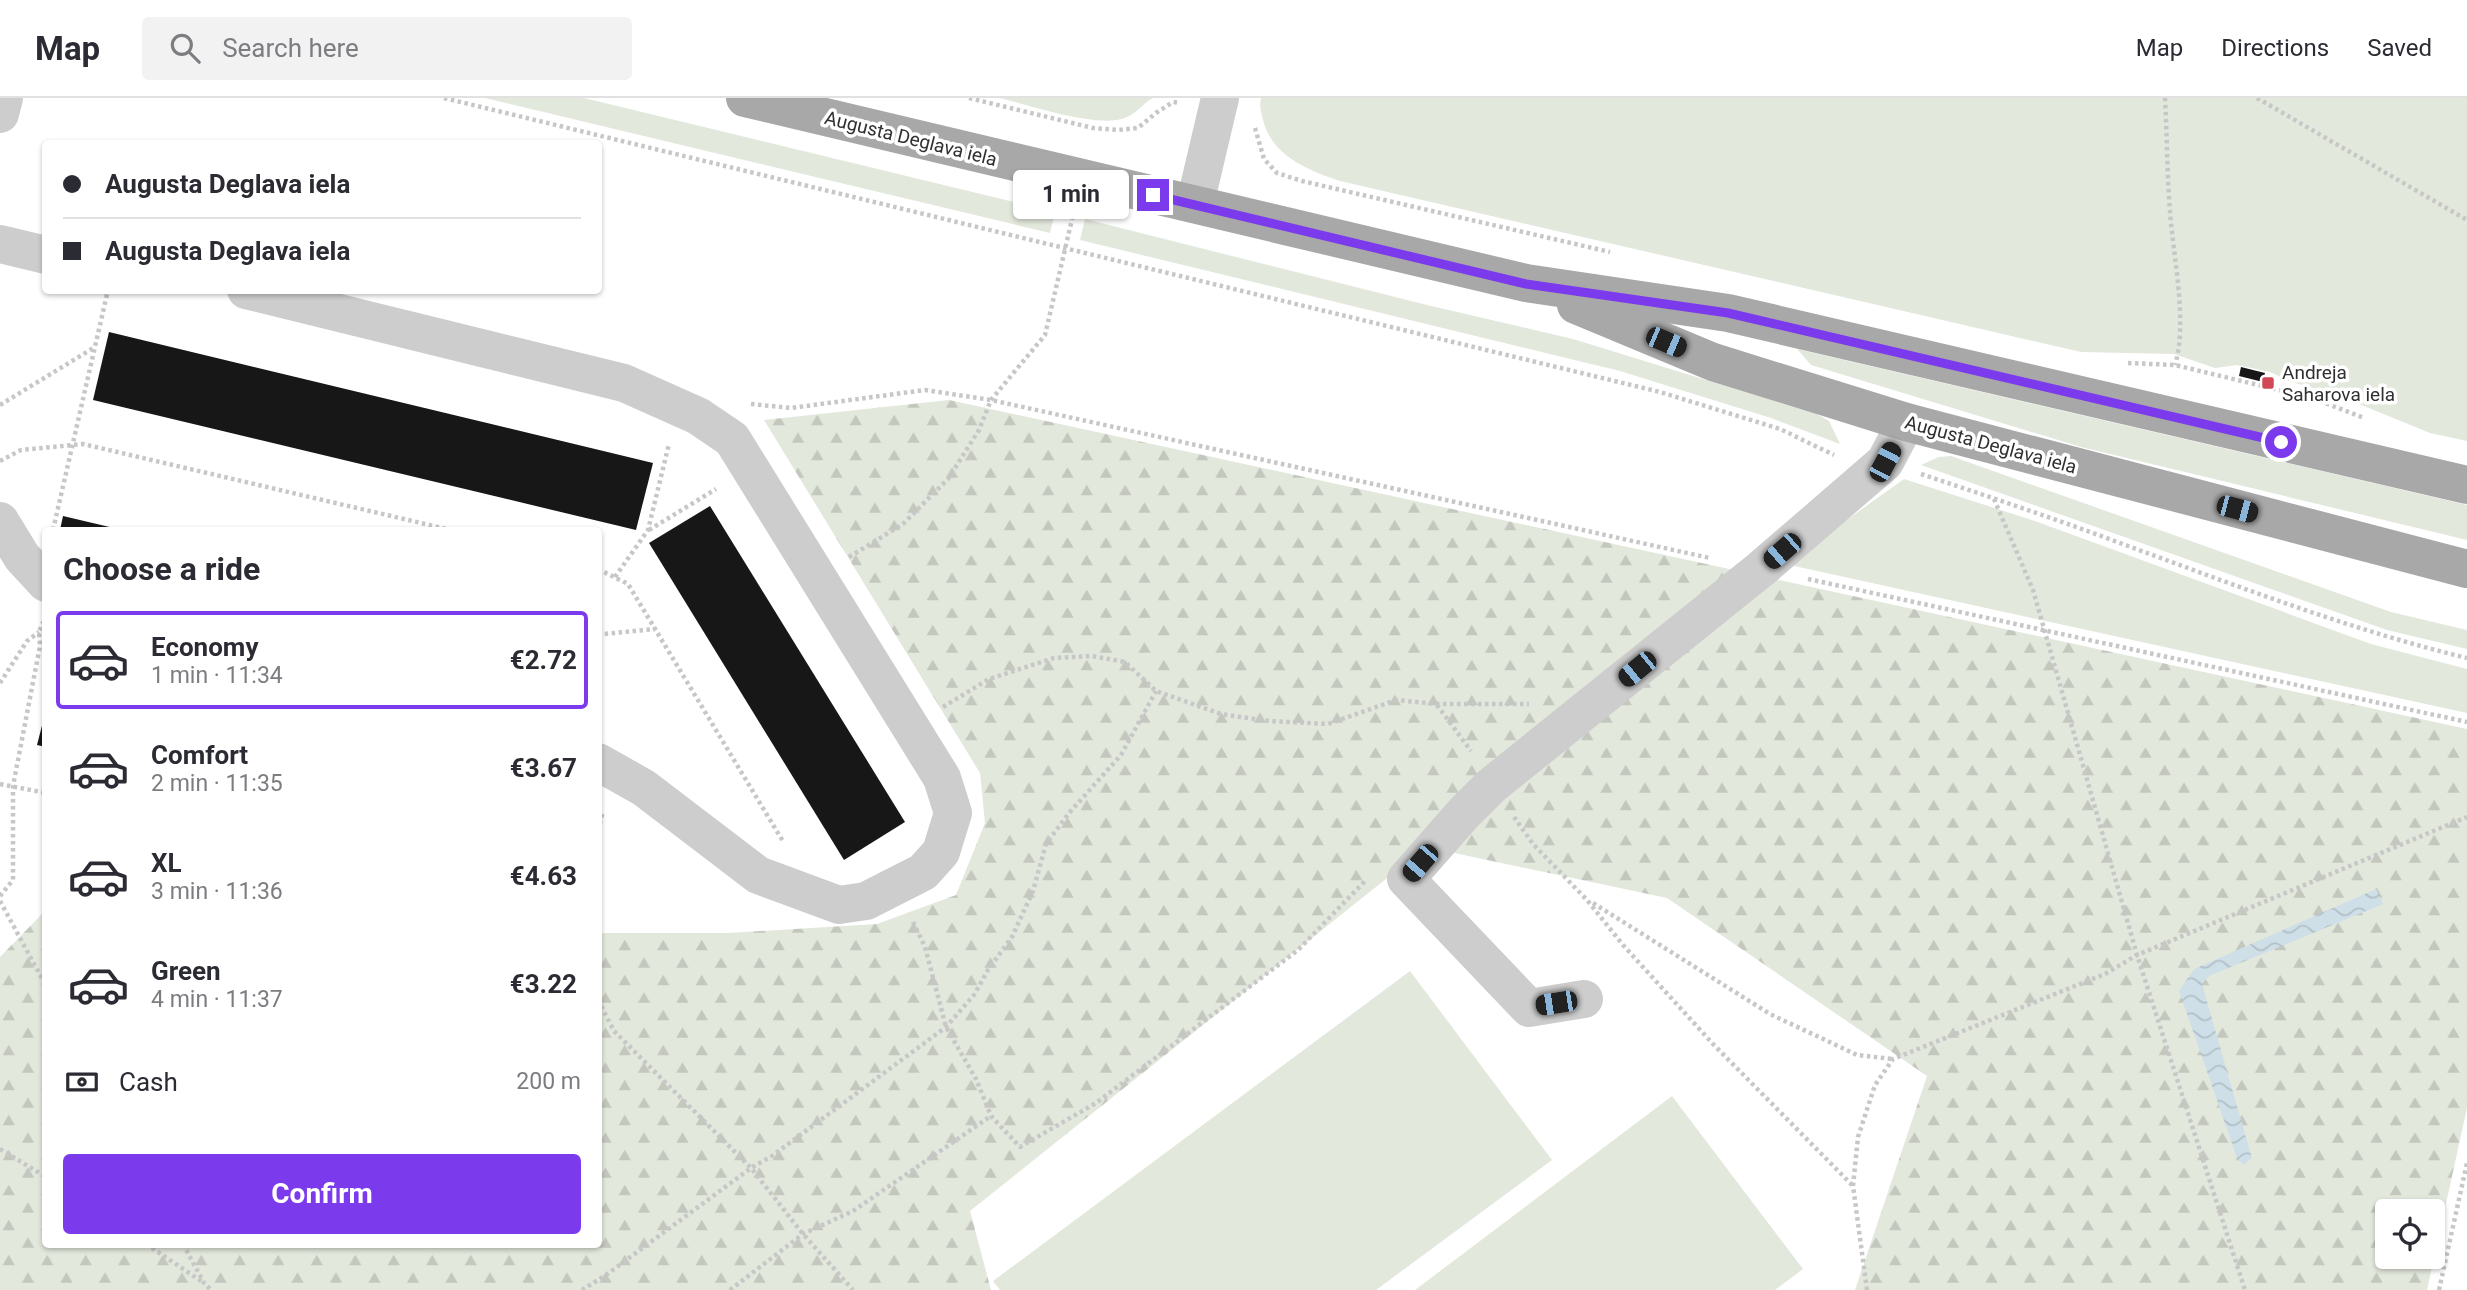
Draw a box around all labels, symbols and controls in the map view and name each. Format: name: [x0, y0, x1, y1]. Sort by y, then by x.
search box: [142, 17, 632, 80]
text: Map: [35, 29, 100, 68]
icon: search: [166, 29, 204, 67]
text: Search here: [222, 33, 359, 63]
text: Map: [2136, 34, 2183, 62]
text: Directions: [2221, 34, 2329, 62]
text: Saved: [2367, 34, 2432, 62]
street label: Augusta Deglava iela: [822, 106, 999, 171]
text: Augusta Deglava iela: [105, 169, 350, 199]
callout: 1 min: [1013, 170, 1128, 220]
route end: [1137, 179, 1169, 211]
text: 1 min: [1042, 181, 1100, 208]
text: Augusta Deglava iela: [105, 236, 350, 266]
car: [1643, 324, 1690, 360]
place label: Andreja Saharova iela: [2282, 361, 2395, 406]
marker: Andreja Saharova iela: [2260, 375, 2276, 391]
street label: Augusta Deglava iela: [1903, 410, 2079, 478]
route start: [2265, 426, 2297, 458]
car: [1866, 439, 1905, 485]
car: [2214, 493, 2261, 525]
car: [1760, 529, 1805, 573]
text: Choose a ride: [63, 550, 260, 588]
icon: car: [67, 629, 130, 692]
text: Economy: [151, 632, 258, 662]
text: €2.72: [510, 645, 577, 675]
car: [1615, 648, 1660, 690]
text: 1 min · 11:34: [151, 662, 283, 689]
icon: car: [67, 737, 130, 800]
text: Comfort: [151, 740, 248, 770]
text: €3.67: [510, 753, 577, 783]
text: 2 min · 11:35: [151, 770, 283, 797]
car: [1399, 840, 1442, 886]
icon: car: [67, 845, 130, 908]
text: XL: [151, 848, 182, 878]
text: €4.63: [510, 861, 577, 891]
text: 3 min · 11:36: [151, 878, 283, 905]
icon: car: [67, 953, 130, 1016]
text: Green: [151, 956, 221, 986]
text: €3.22: [510, 969, 577, 999]
text: 4 min · 11:37: [151, 986, 283, 1013]
car: [1534, 989, 1579, 1017]
icon: cash: [63, 1063, 101, 1101]
text: Cash: [119, 1067, 178, 1097]
text: 200 m: [516, 1068, 581, 1095]
button: Confirm: [63, 1154, 581, 1234]
map controls: [2375, 1199, 2445, 1269]
button: locate: [2375, 1199, 2445, 1269]

